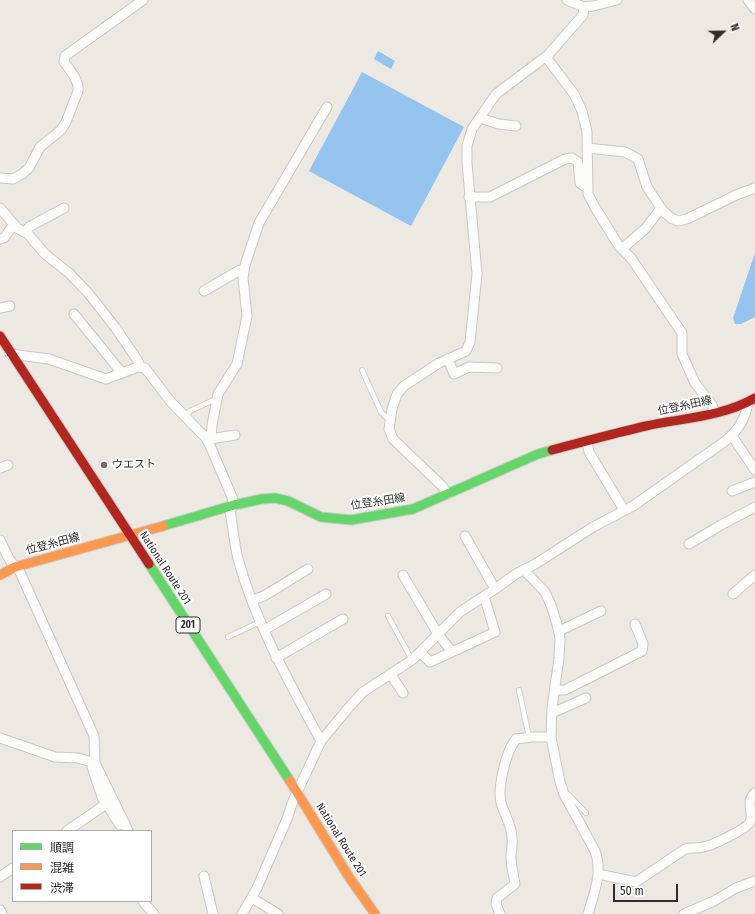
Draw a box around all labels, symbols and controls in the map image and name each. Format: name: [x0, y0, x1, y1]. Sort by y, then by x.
north arrow: [703, 12, 743, 52]
text: N: [727, 22, 742, 33]
street label: 位登糸田線: [657, 394, 713, 418]
place label: ウエスト: [112, 458, 156, 472]
marker: ウエスト: [99, 460, 109, 470]
street label: 位登糸田線: [350, 491, 406, 513]
street label: National Route 201: [137, 529, 193, 607]
street label: 位登糸田線: [25, 531, 81, 557]
road number: 201: [176, 617, 200, 633]
street label: National Route 201: [313, 801, 369, 879]
legend: [12, 830, 152, 902]
text: 順調: [50, 841, 74, 855]
text: 混雑: [50, 861, 74, 875]
scale bar: [615, 876, 680, 902]
text: 渋滞: [50, 881, 74, 895]
text: 50 m: [620, 884, 644, 898]

